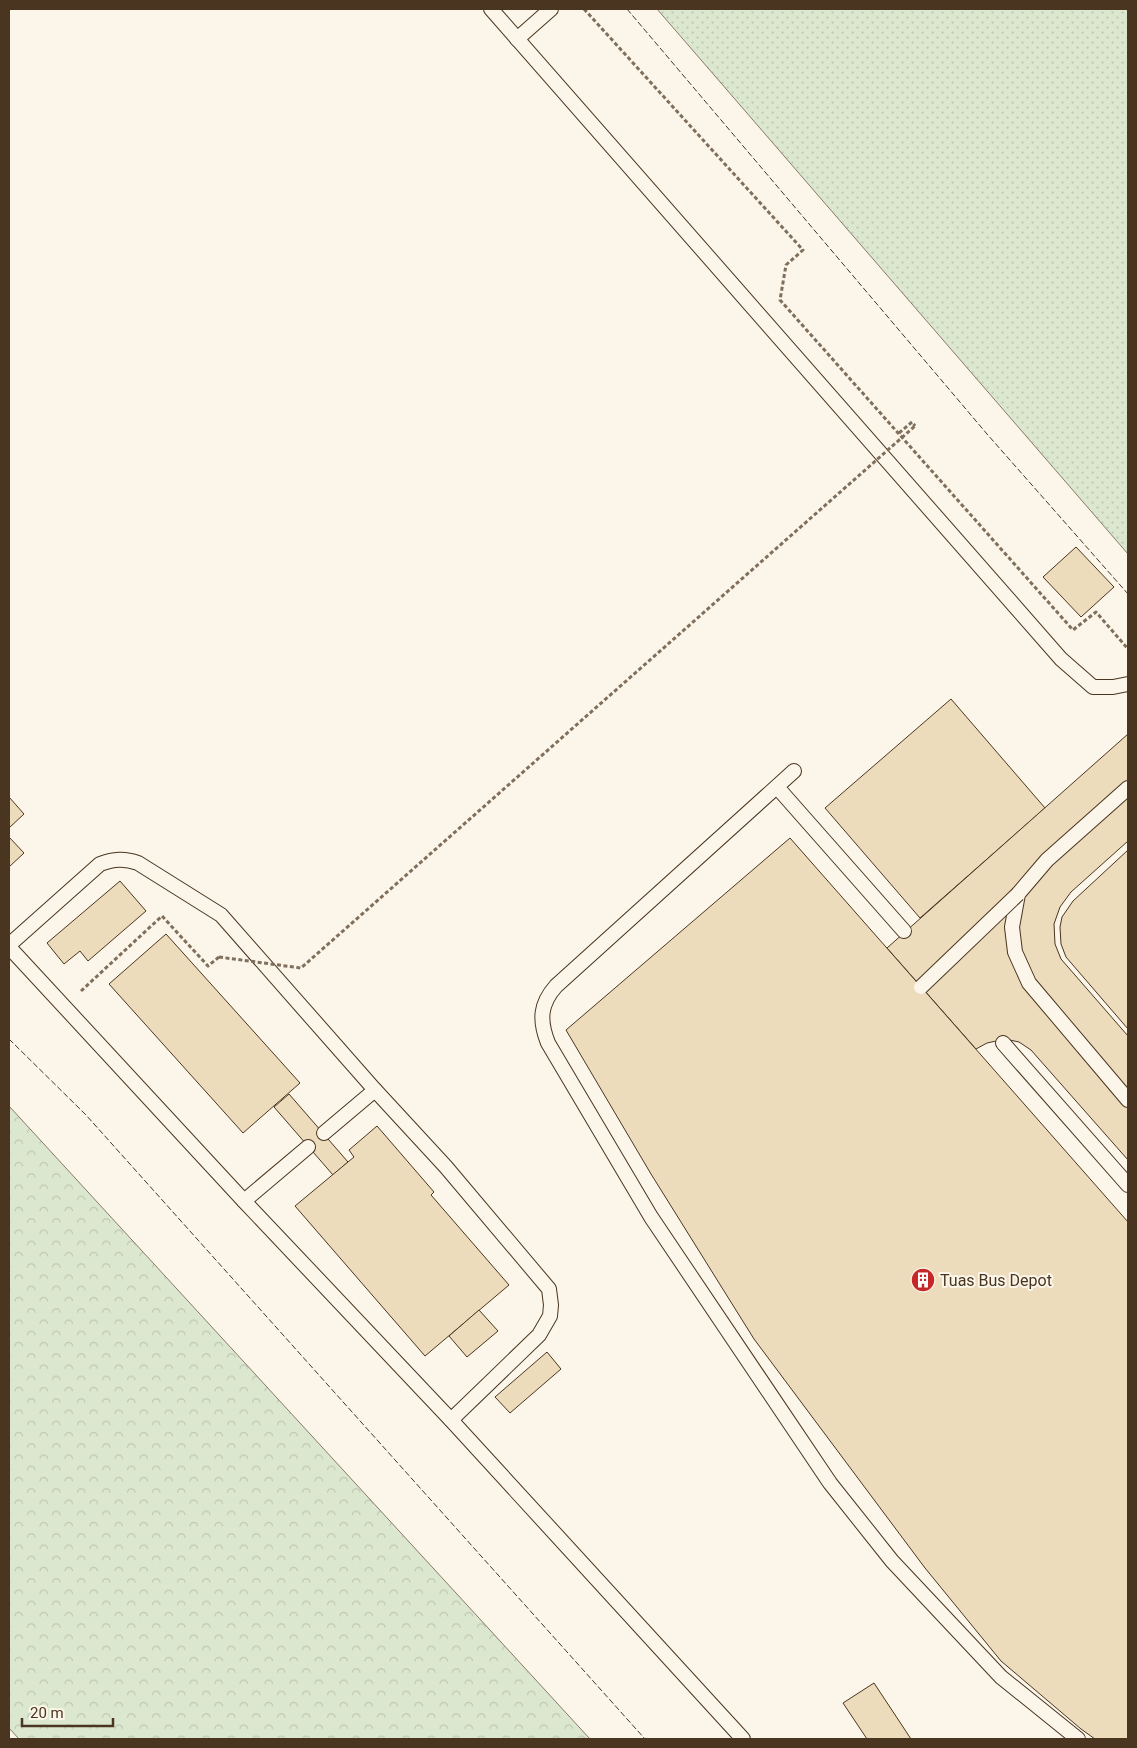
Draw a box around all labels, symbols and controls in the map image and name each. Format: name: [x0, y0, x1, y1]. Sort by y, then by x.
building icon: Tuas Bus Depot: [910, 1267, 936, 1293]
place label: Tuas Bus Depot: [940, 1271, 1052, 1290]
scale bar: [22, 1696, 114, 1728]
text: 20 m: [30, 1704, 64, 1722]

